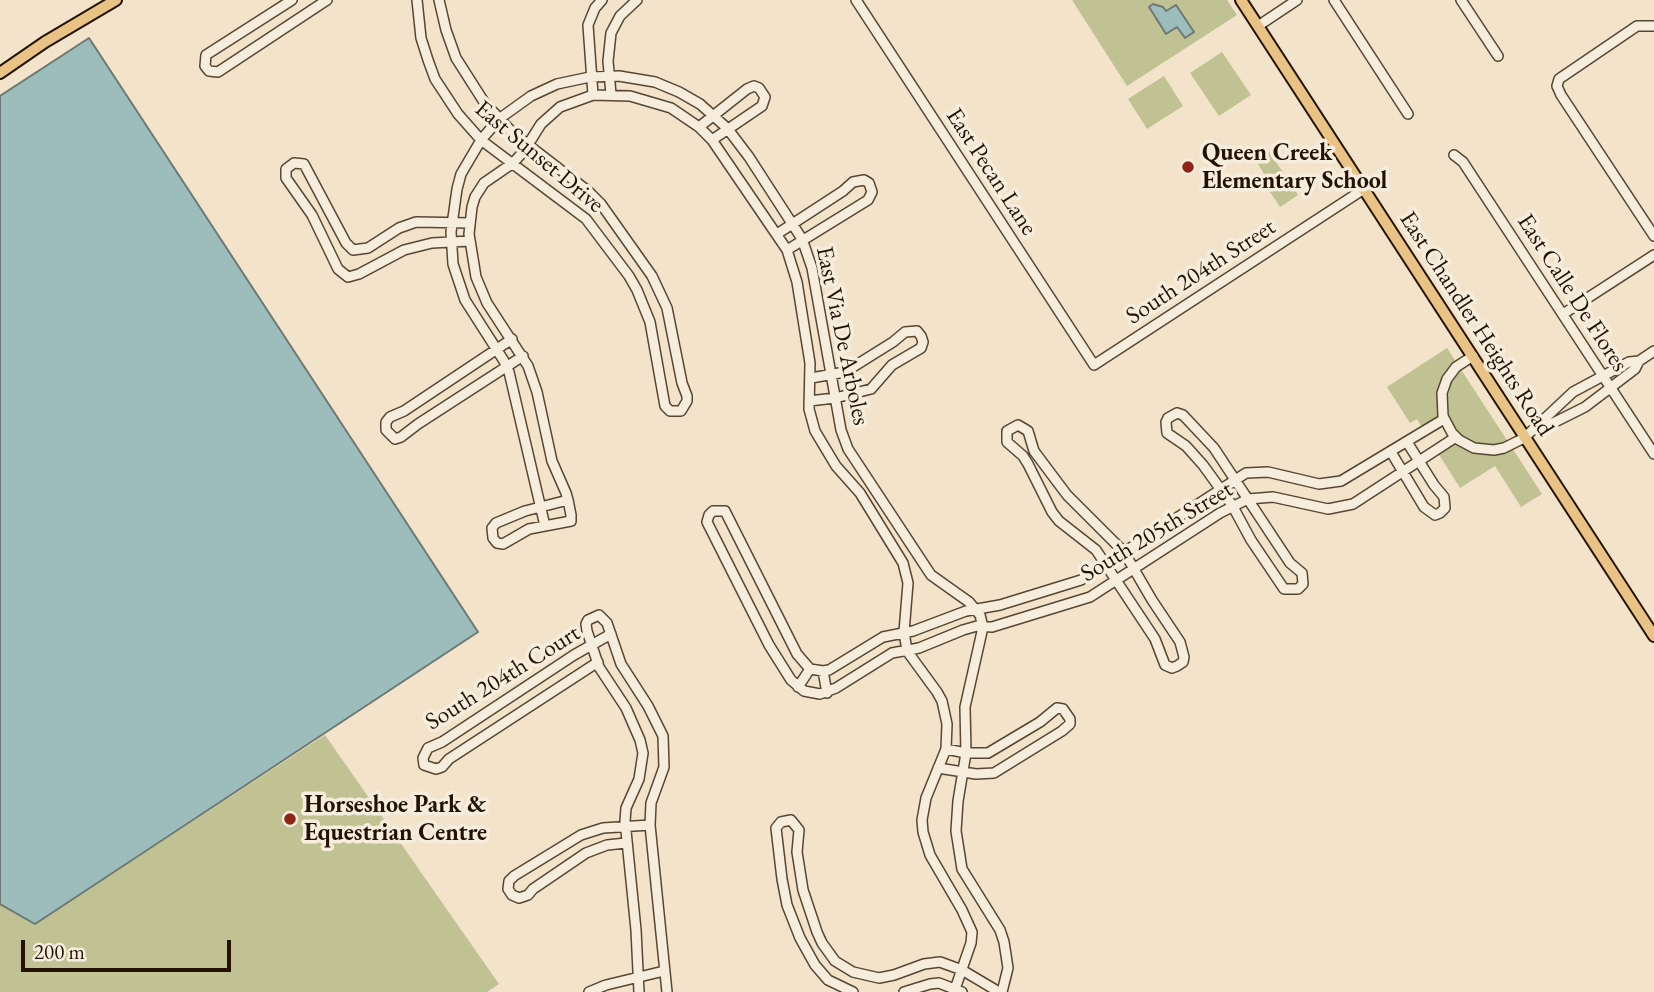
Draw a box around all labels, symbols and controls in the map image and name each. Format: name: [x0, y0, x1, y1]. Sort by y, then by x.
street label: East Sunset Drive: [469, 95, 609, 219]
street label: East Pecan Lane: [939, 103, 1043, 241]
place label: Queen Creek Elementary School: [1202, 139, 1387, 195]
marker: Queen Creek Elementary School: [1180, 159, 1196, 175]
street label: East Chandler Heights Road: [1393, 206, 1559, 442]
street label: East Calle De Flores: [1510, 209, 1634, 377]
street label: South 204th Street: [1121, 213, 1281, 331]
street label: East Via De Arboles: [809, 244, 875, 428]
street label: South 205th Street: [1076, 475, 1238, 589]
street label: South 204th Court: [420, 619, 586, 737]
place label: Horseshoe Park & Equestrian Centre: [304, 791, 487, 847]
marker: Horseshoe Park & Equestrian Centre: [282, 811, 298, 827]
scale bar: [24, 926, 234, 970]
text: 200 m: [34, 938, 85, 965]

